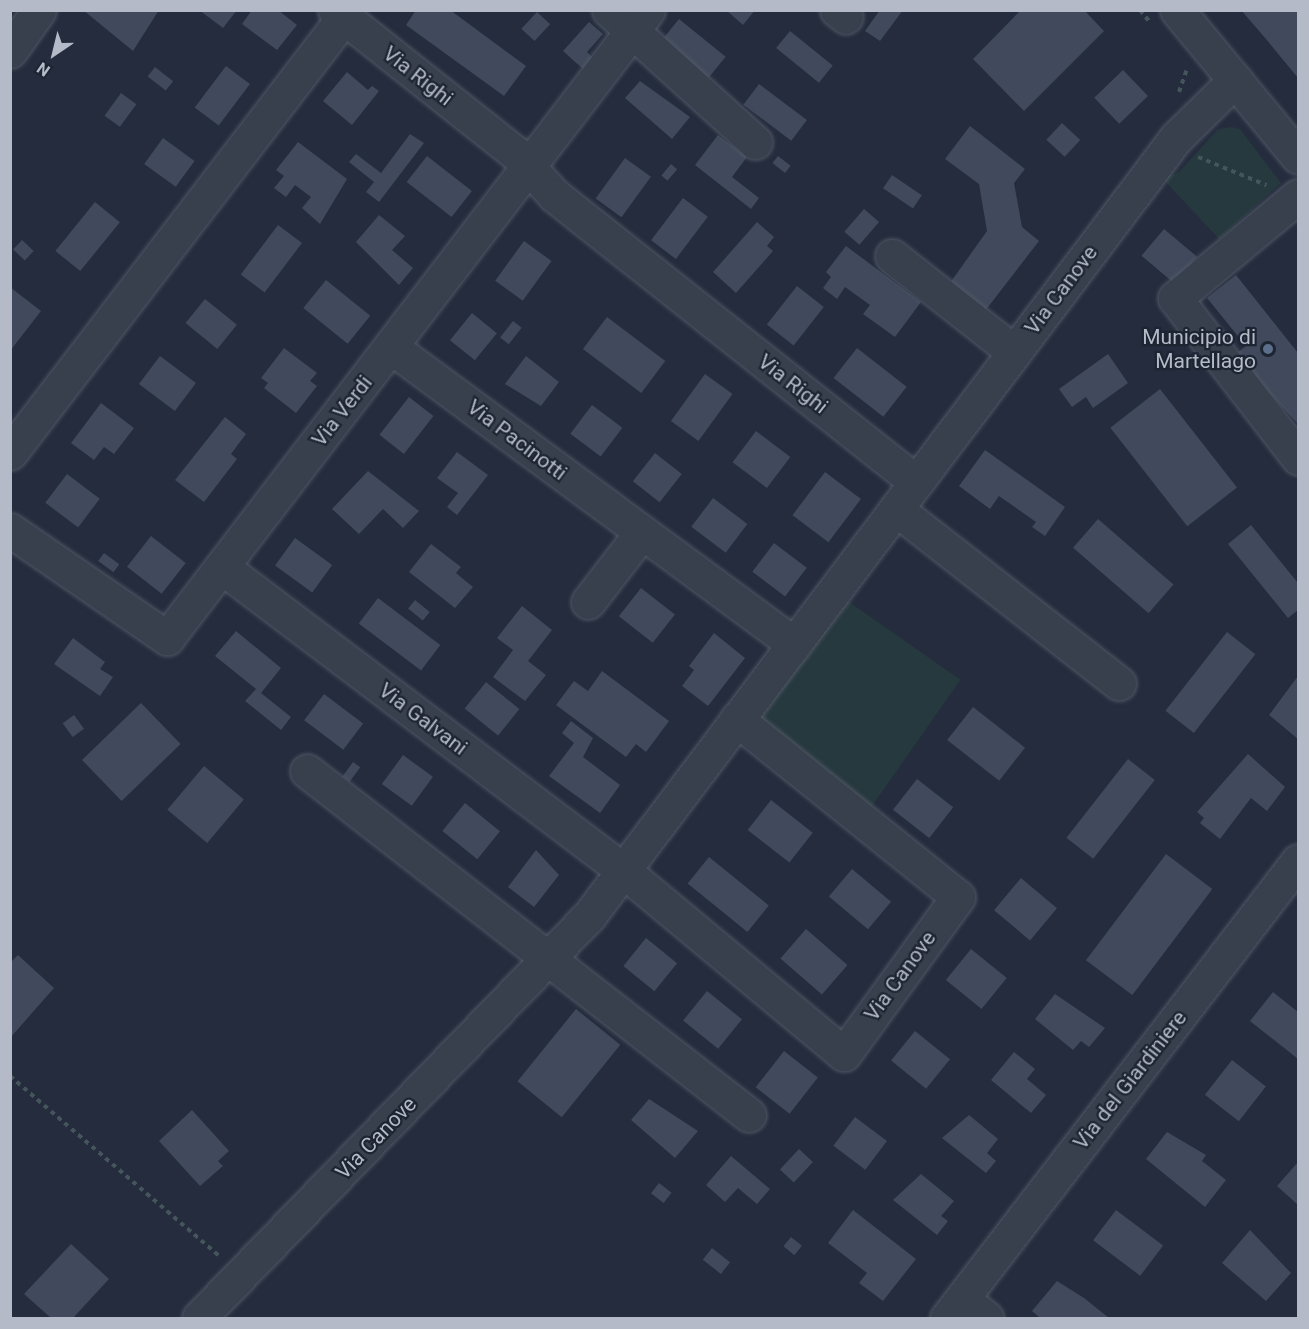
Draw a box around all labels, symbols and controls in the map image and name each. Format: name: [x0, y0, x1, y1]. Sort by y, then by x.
north arrow: [24, 24, 84, 84]
street label: Via Righi: [378, 41, 458, 111]
text: N: [33, 58, 53, 80]
street label: Via Canove: [1019, 241, 1103, 339]
place label: Municipio di Martellago: [1142, 324, 1256, 374]
marker: Municipio di Martellago: [1261, 342, 1275, 356]
street label: Via Righi: [753, 349, 833, 419]
street label: Via Verdi: [307, 371, 377, 451]
street label: Via Pacinotti: [462, 394, 572, 486]
street label: Via Galvani: [374, 678, 472, 760]
street label: Via Canove: [859, 926, 941, 1026]
street label: Via del Giardiniere: [1068, 1006, 1192, 1154]
street label: Via Canove: [331, 1092, 421, 1184]

